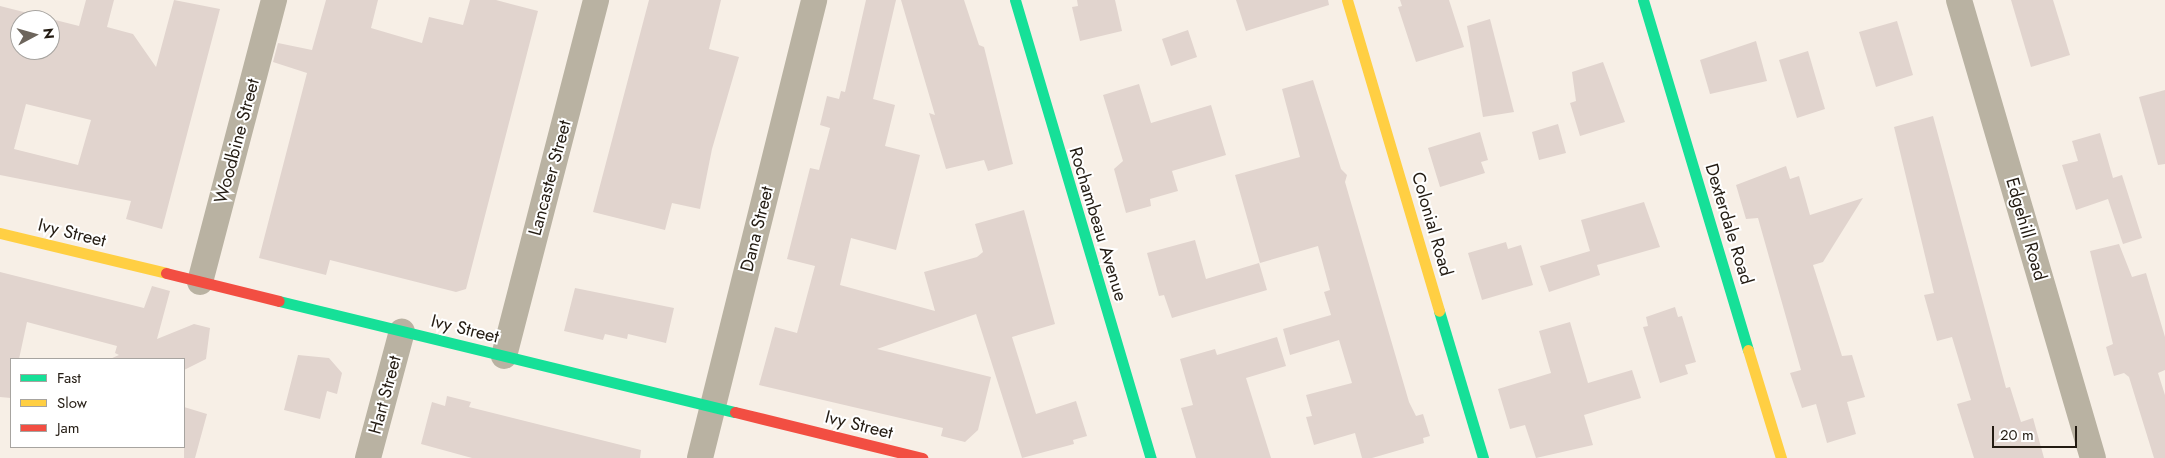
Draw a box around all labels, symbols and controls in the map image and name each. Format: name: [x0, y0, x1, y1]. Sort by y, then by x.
north arrow: [10, 10, 60, 60]
text: N: [38, 27, 59, 40]
street label: Woodbine Street: [210, 76, 264, 206]
street label: Lancaster Street: [524, 118, 576, 238]
street label: Rochambeau Avenue: [1064, 144, 1132, 304]
street label: Dexterdale Road: [1700, 161, 1758, 287]
street label: Colonial Road: [1407, 169, 1457, 279]
street label: Edgehill Road: [2001, 175, 2051, 283]
street label: Dana Street: [736, 184, 778, 274]
street label: Ivy Street: [36, 214, 108, 252]
street label: Ivy Street: [429, 310, 501, 348]
street label: Hart Street: [364, 353, 406, 437]
legend: [10, 358, 185, 448]
text: Fast: [57, 367, 81, 389]
text: Slow: [57, 392, 87, 414]
street label: Ivy Street: [823, 406, 895, 444]
scale bar: [1995, 416, 2080, 448]
text: Jam: [57, 417, 80, 439]
text: 20 m: [2000, 424, 2034, 446]

